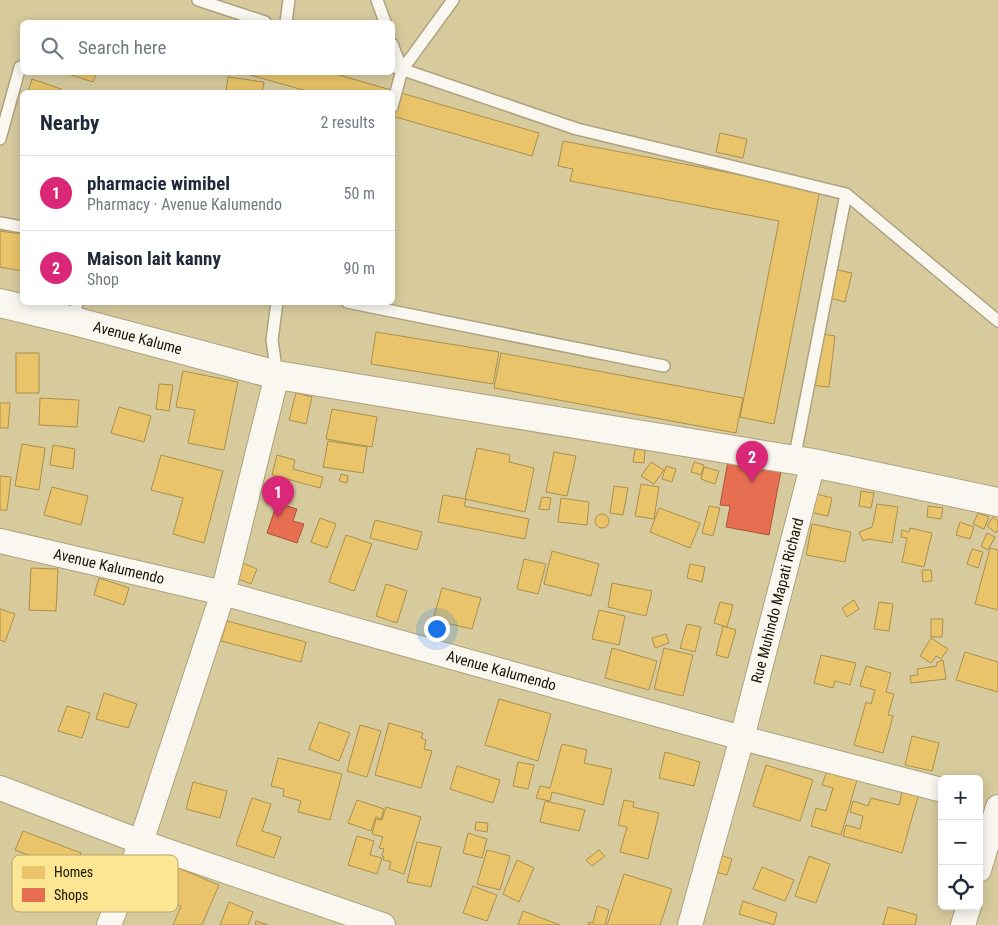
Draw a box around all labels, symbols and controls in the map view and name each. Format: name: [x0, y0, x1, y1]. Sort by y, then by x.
search box: [20, 20, 395, 75]
icon: search: [38, 34, 66, 62]
text: Search here: [78, 36, 166, 59]
text: Nearby: [40, 111, 99, 135]
text: 2 results: [320, 113, 375, 132]
text: pharmacie wimibel: [87, 172, 230, 195]
text: 1: [52, 184, 60, 203]
text: 50 m: [343, 184, 375, 203]
text: Pharmacy · Avenue Kalumendo: [87, 195, 282, 214]
text: Maison lait kanny: [87, 247, 221, 270]
text: 2: [52, 259, 60, 278]
text: 90 m: [343, 259, 375, 278]
text: Shop: [87, 270, 119, 289]
street label: Avenue Kalume: [91, 318, 184, 358]
pin: 2: [736, 441, 768, 482]
pin: 1: [262, 476, 294, 517]
street label: Rue Muhindo Mapati Richard: [748, 516, 807, 685]
street label: Avenue Kalumendo: [52, 545, 166, 588]
your location: [424, 616, 450, 642]
street label: Avenue Kalumendo: [444, 647, 558, 695]
map controls: [938, 775, 983, 910]
button: +: [938, 775, 983, 820]
button: −: [938, 820, 983, 865]
legend: [12, 855, 178, 912]
text: Homes: [54, 864, 93, 880]
button: locate: [938, 865, 983, 910]
text: Shops: [54, 887, 88, 903]

